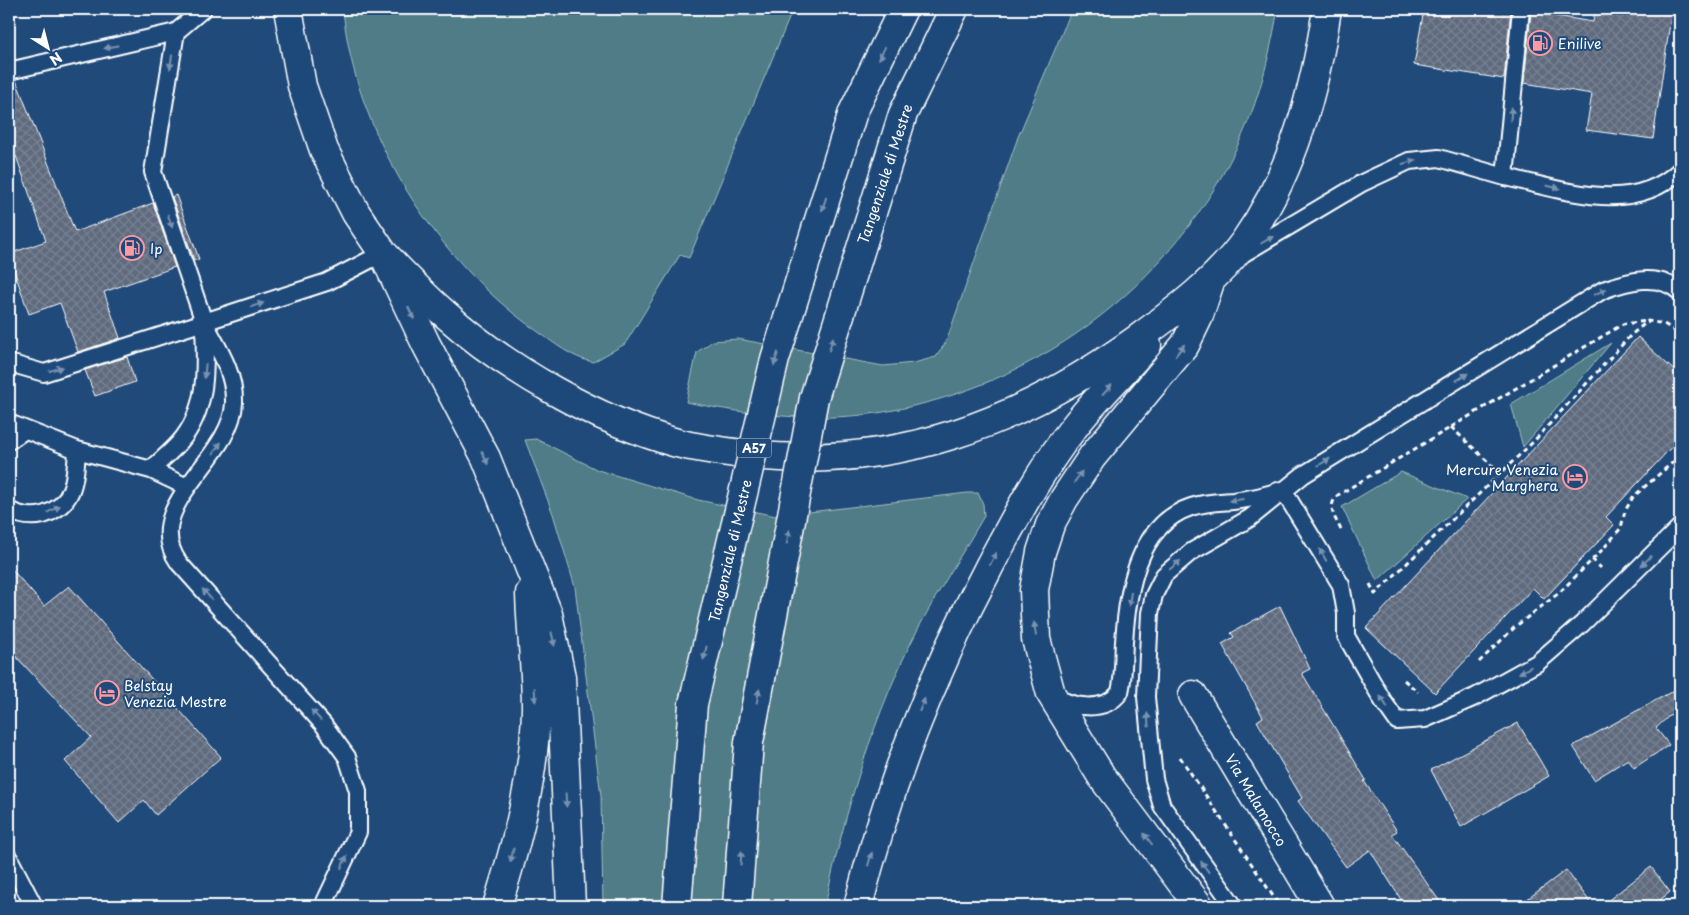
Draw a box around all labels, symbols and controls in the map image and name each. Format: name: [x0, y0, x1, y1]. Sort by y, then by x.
north arrow: [22, 22, 72, 72]
fuel station icon: Enilive: [1527, 30, 1553, 56]
place label: Enilive: [1558, 33, 1601, 54]
one-way arrow: [104, 43, 119, 51]
one-way arrow: [878, 46, 886, 60]
text: N: [45, 47, 67, 71]
one-way arrow: [167, 55, 175, 71]
street label: Tangenziale di Mestre: [852, 101, 918, 247]
one-way arrow: [1507, 106, 1515, 122]
one-way arrow: [1401, 158, 1416, 165]
one-way arrow: [1545, 183, 1560, 191]
one-way arrow: [820, 197, 828, 212]
one-way arrow: [167, 213, 174, 228]
fuel station icon: Ip: [119, 235, 145, 261]
one-way arrow: [1259, 236, 1274, 244]
place label: Ip: [150, 238, 162, 259]
one-way arrow: [1593, 288, 1608, 296]
one-way arrow: [250, 301, 265, 309]
one-way arrow: [407, 306, 415, 320]
one-way arrow: [827, 336, 835, 351]
one-way arrow: [1175, 344, 1186, 357]
one-way arrow: [771, 352, 779, 367]
one-way arrow: [201, 363, 209, 379]
one-way arrow: [48, 365, 63, 372]
one-way arrow: [1455, 372, 1468, 381]
one-way arrow: [1101, 384, 1113, 396]
road number: A57: [736, 438, 772, 458]
one-way arrow: [212, 441, 222, 455]
one-way arrow: [482, 451, 490, 465]
one-way arrow: [1317, 457, 1330, 467]
place label: Mercure Venezia Marghera: [1446, 459, 1558, 496]
hotel icon: Mercure Venezia Marghera: [1562, 464, 1588, 490]
one-way arrow: [1073, 470, 1083, 484]
street label: Tangenziale di Mestre: [703, 477, 757, 625]
one-way arrow: [1228, 496, 1244, 504]
one-way arrow: [47, 505, 62, 513]
one-way arrow: [784, 528, 792, 544]
one-way arrow: [1319, 548, 1328, 561]
one-way arrow: [989, 552, 997, 566]
one-way arrow: [1640, 555, 1652, 567]
one-way arrow: [1168, 559, 1181, 570]
one-way arrow: [202, 588, 213, 601]
one-way arrow: [1125, 591, 1133, 607]
one-way arrow: [1031, 621, 1039, 637]
one-way arrow: [549, 631, 557, 647]
one-way arrow: [701, 646, 709, 661]
one-way arrow: [1518, 665, 1532, 674]
place label: Belstay Venezia Mestre: [124, 675, 227, 712]
hotel icon: Belstay Venezia Mestre: [94, 680, 120, 706]
one-way arrow: [532, 687, 540, 703]
one-way arrow: [754, 688, 762, 704]
one-way arrow: [1379, 695, 1389, 709]
one-way arrow: [919, 698, 927, 712]
one-way arrow: [310, 710, 322, 722]
one-way arrow: [1144, 711, 1152, 727]
street label: Via Malamocco: [1220, 750, 1292, 850]
one-way arrow: [562, 792, 570, 808]
one-way arrow: [1143, 832, 1153, 846]
one-way arrow: [508, 848, 516, 863]
one-way arrow: [737, 849, 745, 865]
one-way arrow: [867, 852, 875, 867]
one-way arrow: [340, 855, 348, 869]
one-way arrow: [1200, 860, 1210, 874]

